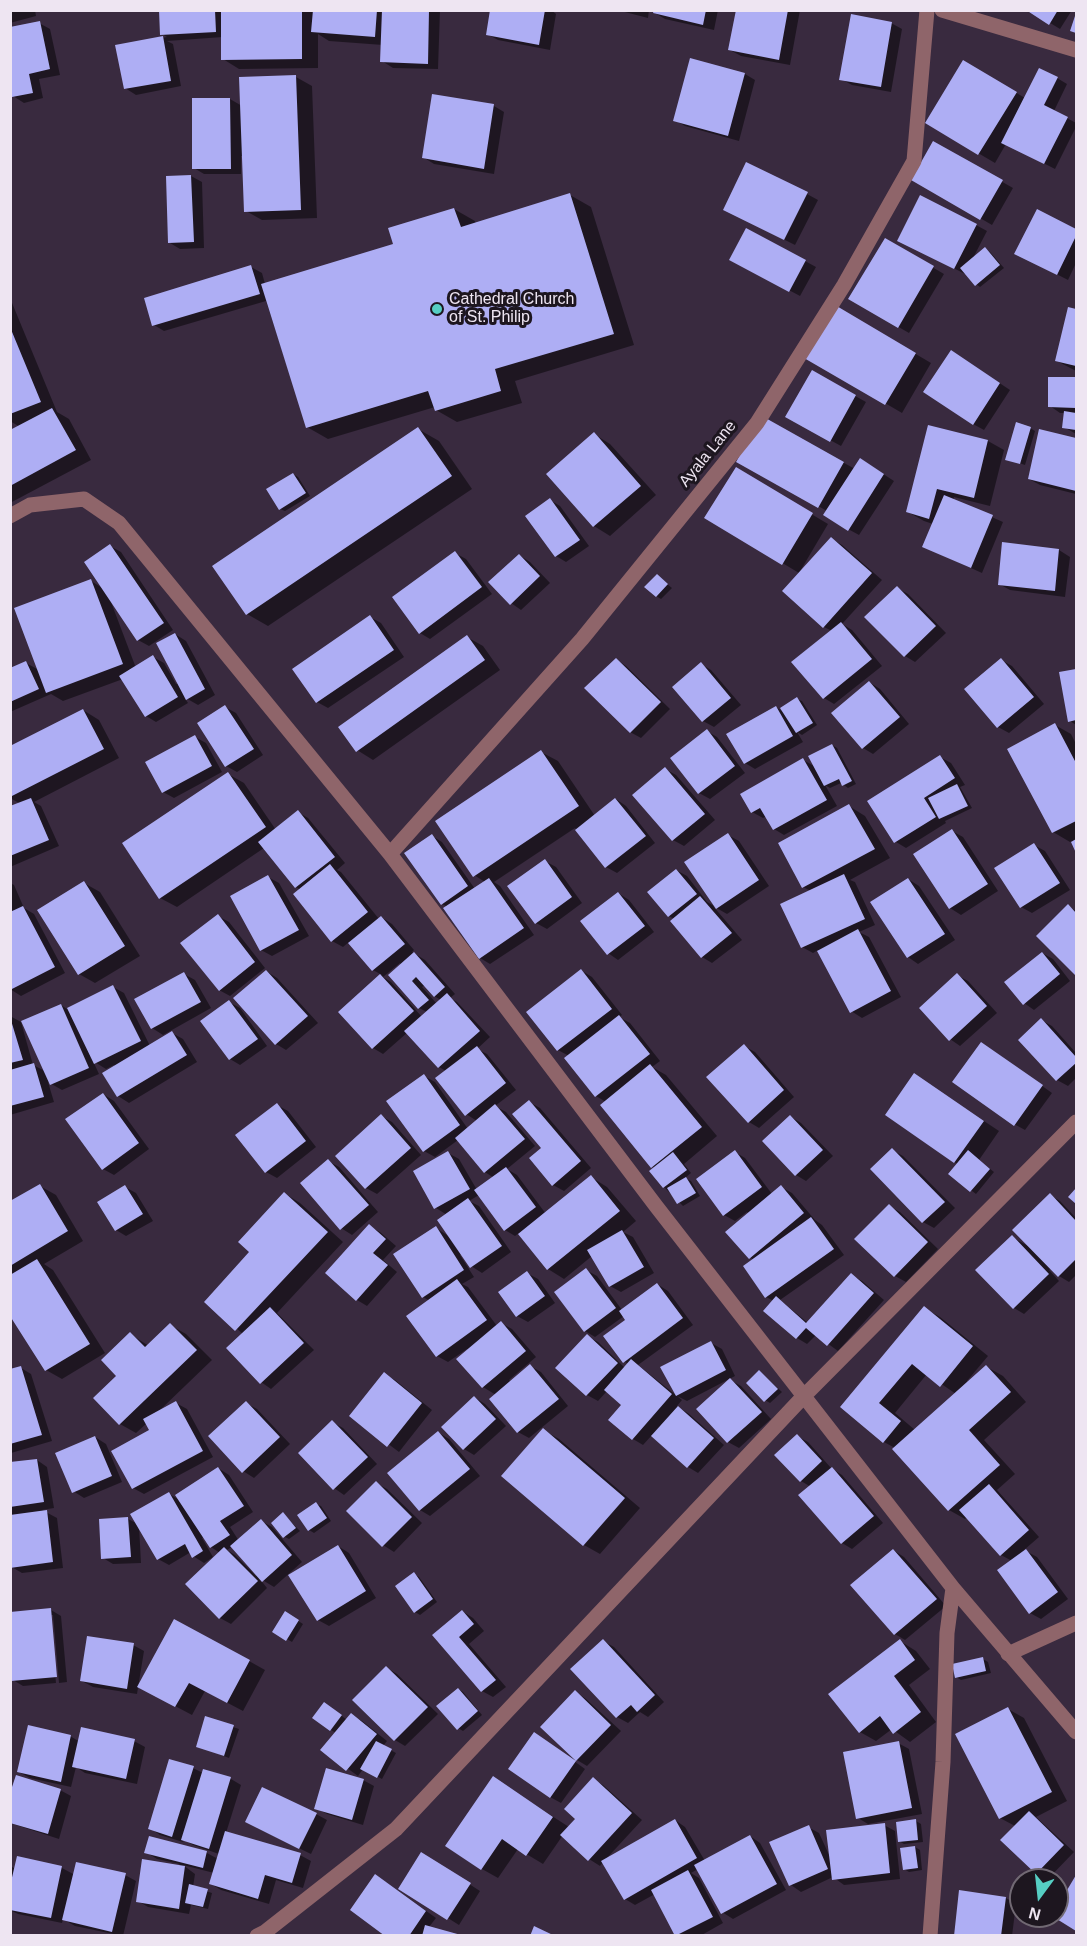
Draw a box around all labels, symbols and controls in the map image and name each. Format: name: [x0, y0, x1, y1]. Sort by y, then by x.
place label: Cathedral Church of St. Philip: [449, 290, 574, 328]
marker: Cathedral Church of St. Philip: [430, 302, 444, 316]
street label: Ayala Lane: [675, 417, 741, 491]
north arrow: [1009, 1868, 1069, 1928]
text: N: [1027, 1904, 1043, 1924]

